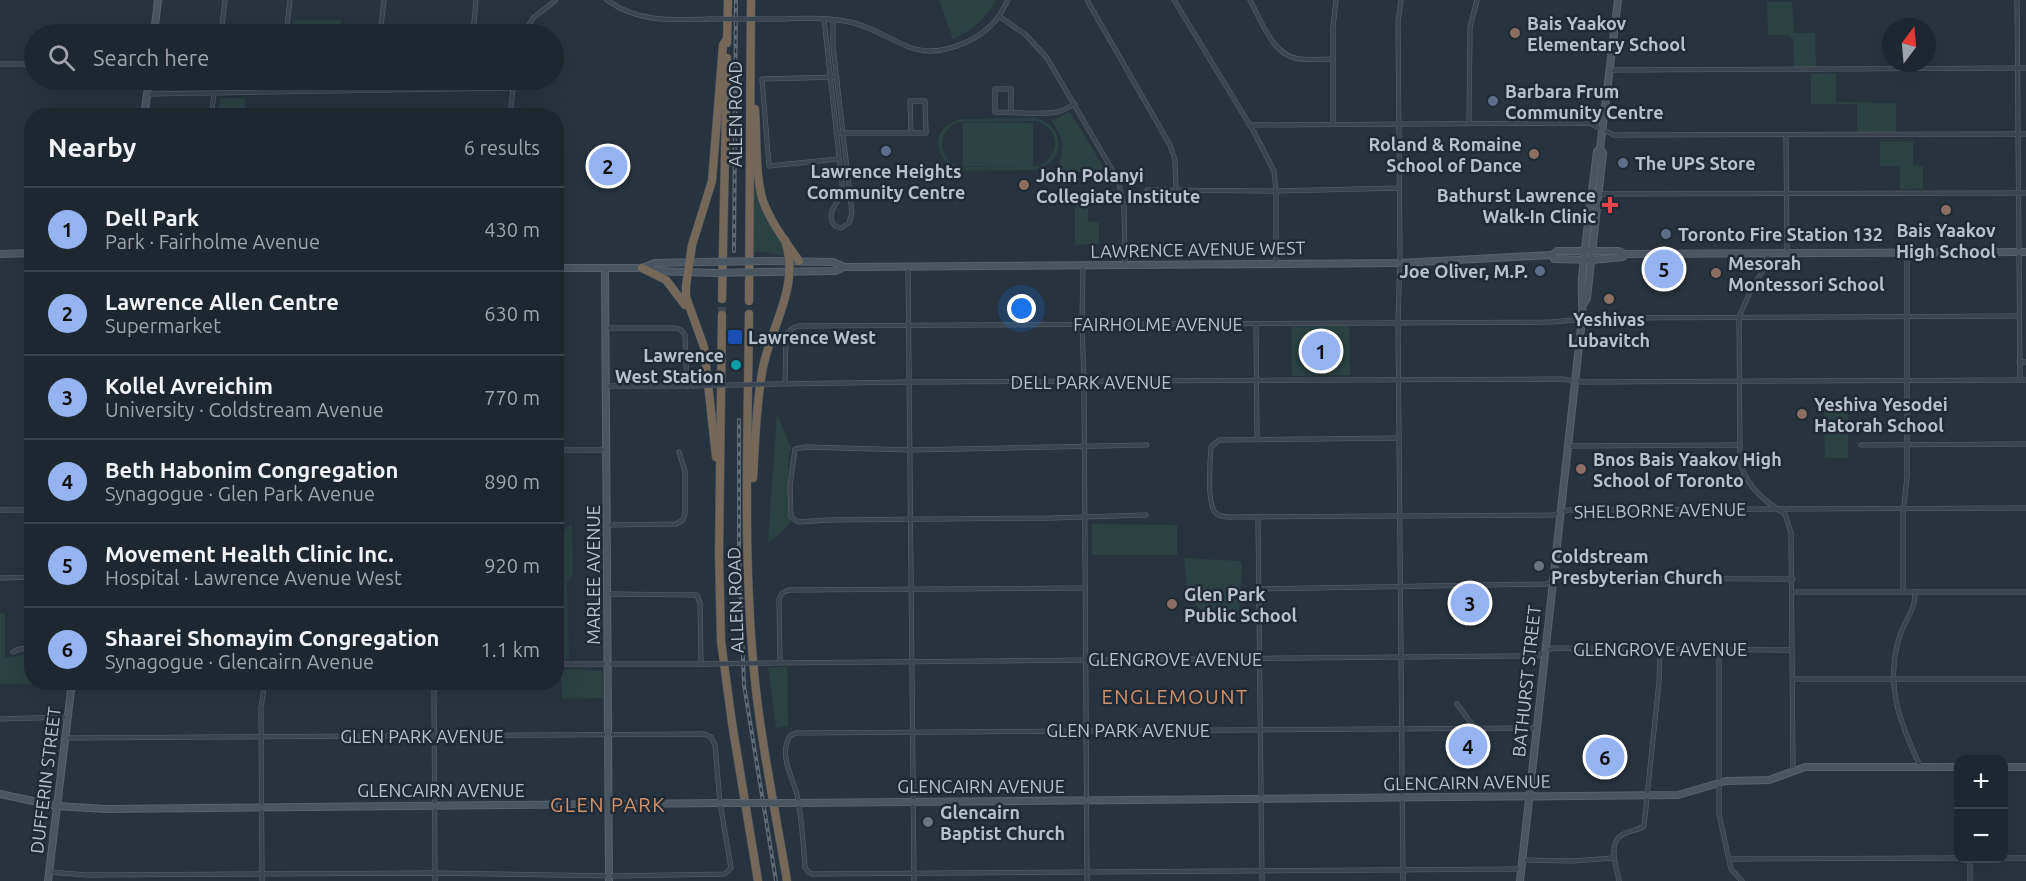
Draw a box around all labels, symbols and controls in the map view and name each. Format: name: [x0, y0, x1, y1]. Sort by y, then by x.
place label: Bais Yaakov Elementary School: [1527, 13, 1686, 54]
north arrow: [1882, 18, 1936, 72]
search box: [24, 24, 564, 90]
marker: Bais Yaakov Elementary School: [1508, 26, 1522, 40]
icon: search: [45, 41, 78, 74]
text: Search here: [93, 45, 209, 70]
street label: ALLEN ROAD: [725, 61, 745, 167]
place label: Barbara Frum Community Centre: [1505, 81, 1664, 122]
marker: Barbara Frum Community Centre: [1486, 94, 1500, 108]
text: Nearby: [48, 133, 136, 162]
place label: Roland & Romaine School of Dance: [1368, 134, 1522, 175]
text: 6 results: [464, 136, 540, 159]
pin: 2: [588, 144, 628, 188]
marker: Lawrence Heights Community Centre: [879, 144, 893, 158]
marker: Roland & Romaine School of Dance: [1527, 147, 1541, 161]
place label: The UPS Store: [1635, 153, 1756, 173]
marker: The UPS Store: [1616, 156, 1630, 170]
place label: Lawrence Heights Community Centre: [807, 161, 965, 202]
place label: John Polanyi Collegiate Institute: [1036, 165, 1200, 206]
marker: John Polanyi Collegiate Institute: [1017, 178, 1031, 192]
place label: Bathurst Lawrence Walk-In Clinic: [1437, 185, 1596, 226]
marker: Bathurst Lawrence Walk-In Clinic: [1601, 196, 1619, 214]
marker: Bais Yaakov High School: [1939, 203, 1953, 217]
text: Dell Park: [105, 205, 199, 230]
text: 1: [62, 218, 73, 241]
text: 430 m: [484, 218, 540, 241]
place label: Bais Yaakov High School: [1896, 220, 1997, 261]
place label: Toronto Fire Station 132: [1678, 224, 1883, 244]
marker: Toronto Fire Station 132: [1659, 227, 1673, 241]
text: Park · Fairholme Avenue: [105, 230, 320, 253]
street label: LAWRENCE AVENUE WEST: [1090, 237, 1306, 261]
pin: 5: [1644, 246, 1684, 292]
place label: Mesorah Montessori School: [1728, 253, 1885, 294]
place label: Joe Oliver, M.P.: [1399, 261, 1528, 281]
marker: Joe Oliver, M.P.: [1533, 264, 1547, 278]
marker: Mesorah Montessori School: [1709, 266, 1723, 280]
text: Lawrence Allen Centre: [105, 289, 339, 314]
marker: Yeshivas Lubavitch: [1602, 292, 1616, 306]
your location: [1007, 294, 1036, 323]
text: 2: [62, 302, 73, 325]
text: 630 m: [484, 302, 540, 325]
place label: Yeshivas Lubavitch: [1568, 309, 1650, 350]
text: Supermarket: [105, 314, 221, 337]
street label: FAIRHOLME AVENUE: [1073, 314, 1243, 334]
place label: Lawrence West: [748, 327, 876, 347]
marker: Lawrence West: [726, 328, 744, 346]
pin: 1: [1302, 328, 1340, 374]
place label: Lawrence West Station: [615, 345, 724, 386]
marker: Lawrence West Station: [729, 358, 743, 372]
street label: DELL PARK AVENUE: [1011, 372, 1171, 392]
text: Kollel Avreichim: [105, 373, 273, 398]
text: 3: [62, 386, 73, 409]
text: 770 m: [484, 386, 540, 409]
place label: Yeshiva Yesodei Hatorah School: [1814, 394, 1948, 435]
text: University · Coldstream Avenue: [105, 398, 384, 421]
marker: Yeshiva Yesodei Hatorah School: [1795, 407, 1809, 421]
place label: Bnos Bais Yaakov High School of Toronto: [1593, 449, 1782, 490]
text: Beth Habonim Congregation: [105, 457, 398, 482]
marker: Bnos Bais Yaakov High School of Toronto: [1574, 462, 1588, 476]
text: 4: [62, 470, 73, 493]
text: 890 m: [484, 470, 540, 493]
text: Synagogue · Glen Park Avenue: [105, 482, 375, 505]
street label: SHELBORNE AVENUE: [1574, 498, 1746, 522]
street label: MARLEE AVENUE: [583, 505, 603, 645]
text: Movement Health Clinic Inc.: [105, 541, 394, 566]
street label: ALLEN ROAD: [723, 546, 747, 654]
place label: Coldstream Presbyterian Church: [1551, 546, 1723, 587]
text: 5: [62, 554, 73, 577]
text: 920 m: [484, 554, 540, 577]
marker: Coldstream Presbyterian Church: [1532, 559, 1546, 573]
text: Hospital · Lawrence Avenue West: [105, 566, 402, 589]
pin: 3: [1450, 580, 1490, 626]
place label: Glen Park Public School: [1184, 584, 1298, 625]
marker: Glen Park Public School: [1165, 597, 1179, 611]
street label: BATHURST STREET: [1508, 604, 1544, 758]
text: Shaarei Shomayim Congregation: [105, 625, 440, 650]
text: 6: [62, 638, 73, 661]
text: 1.1 km: [481, 638, 540, 661]
street label: GLENGROVE AVENUE: [1573, 639, 1747, 659]
street label: GLENGROVE AVENUE: [1088, 649, 1262, 669]
text: Synagogue · Glencairn Avenue: [105, 650, 374, 673]
district label: ENGLEMOUNT: [1101, 685, 1249, 708]
street label: DUFFERIN STREET: [26, 705, 64, 855]
street label: GLEN PARK AVENUE: [1046, 720, 1210, 740]
pin: 4: [1448, 724, 1488, 768]
street label: GLEN PARK AVENUE: [340, 726, 504, 746]
pin: 6: [1586, 734, 1624, 780]
map controls: [1954, 755, 2008, 863]
button: +: [1954, 755, 2008, 809]
street label: GLENCAIRN AVENUE: [1383, 771, 1551, 793]
street label: GLENCAIRN AVENUE: [897, 776, 1065, 796]
street label: GLENCAIRN AVENUE: [357, 780, 525, 800]
district label: GLEN PARK: [550, 793, 666, 816]
place label: Glencairn Baptist Church: [940, 802, 1065, 843]
button: −: [1954, 809, 2008, 863]
marker: Glencairn Baptist Church: [921, 815, 935, 829]

